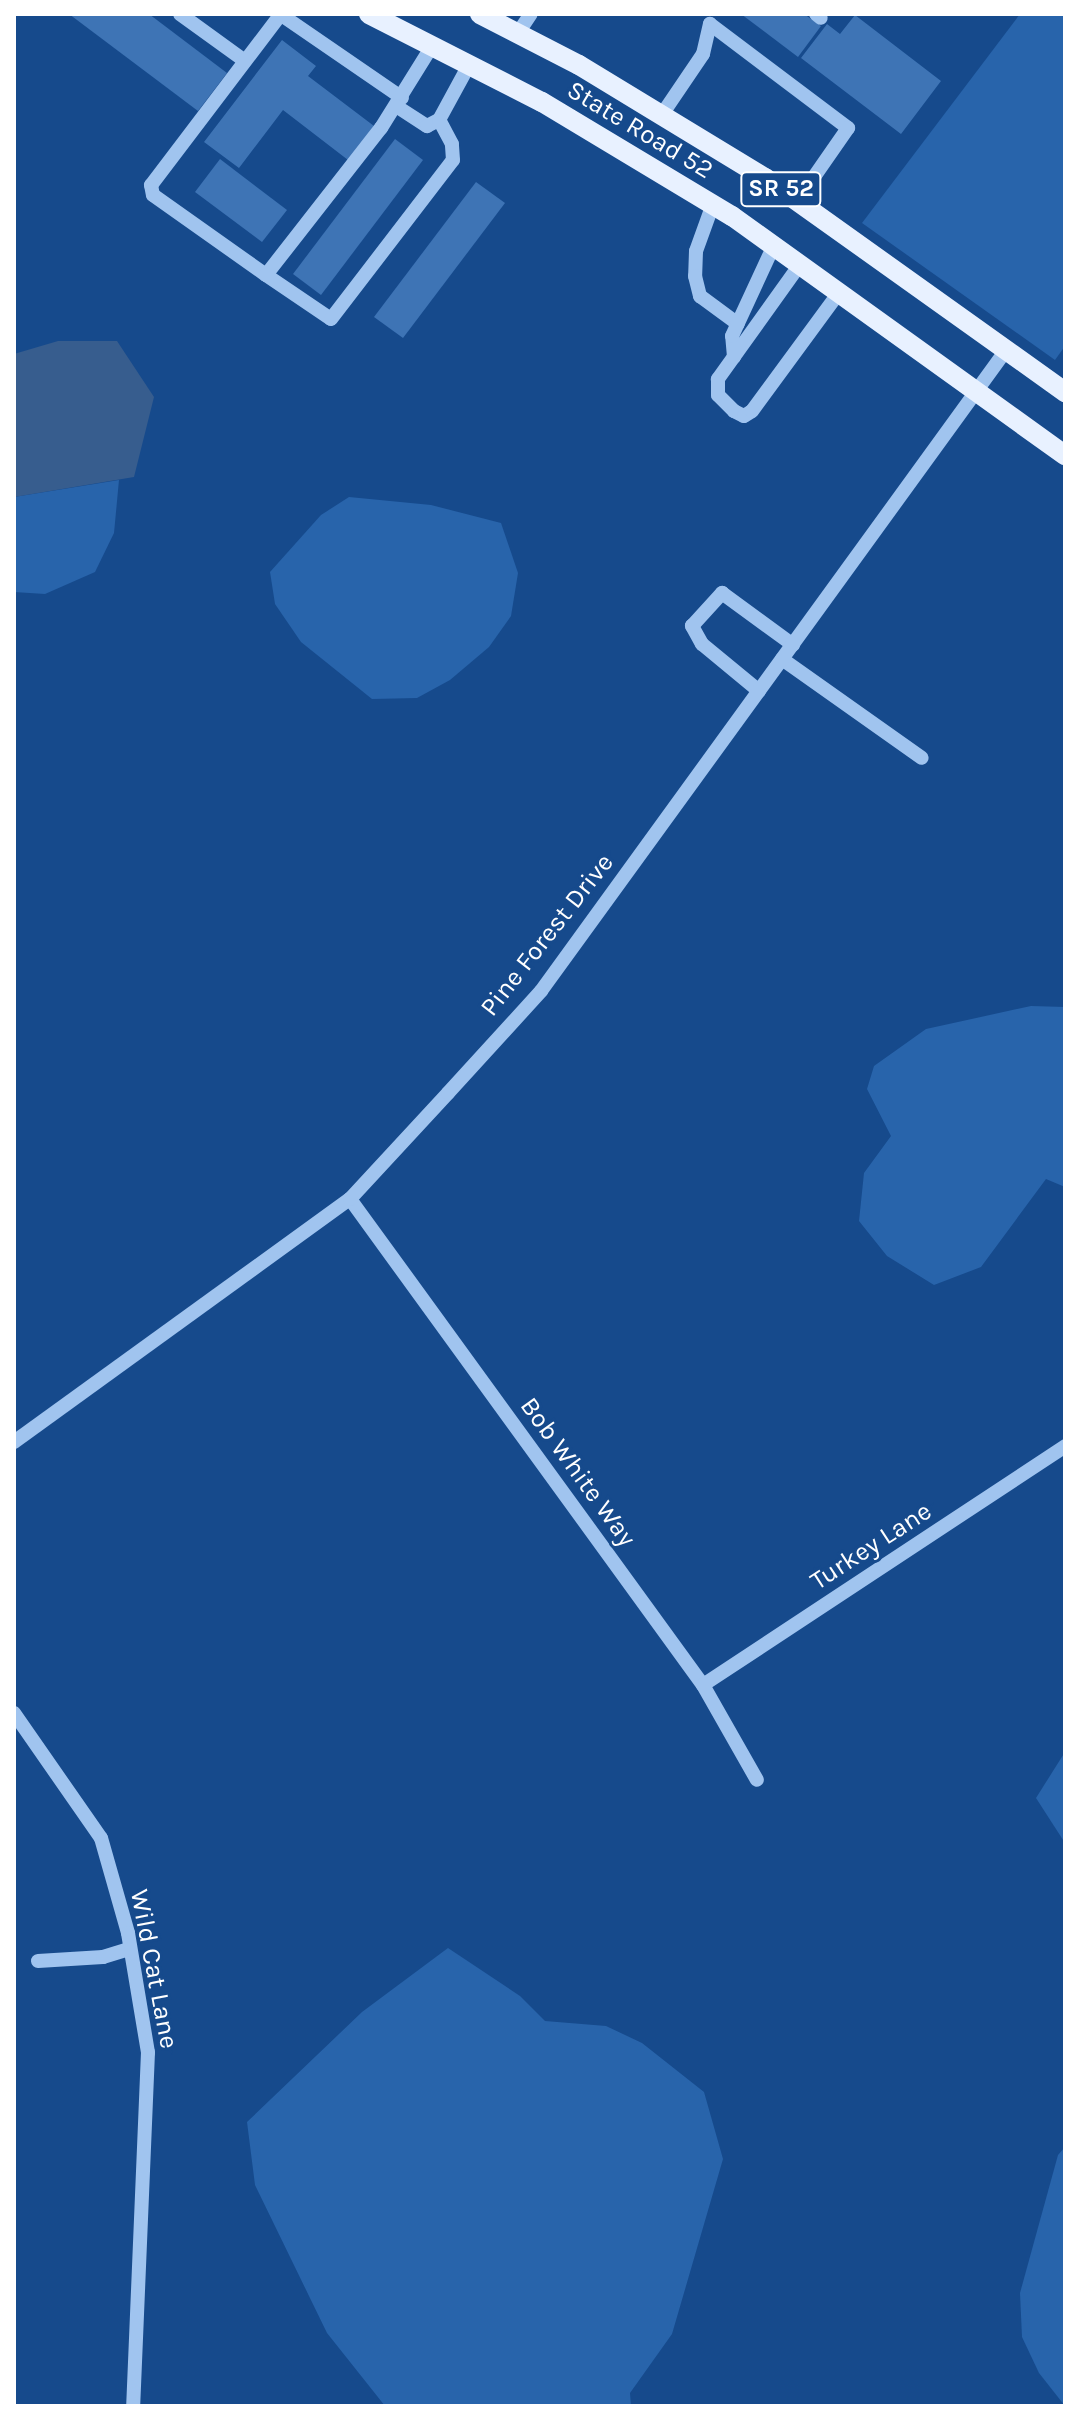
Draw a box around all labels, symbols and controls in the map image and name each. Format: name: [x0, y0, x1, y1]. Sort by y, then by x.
street label: State Road 52: [561, 74, 719, 186]
road number: SR 52: [739, 169, 823, 209]
street label: Pine Forest Drive: [474, 848, 620, 1022]
street label: Bob White Way: [513, 1391, 643, 1553]
street label: Turkey Lane: [805, 1495, 937, 1597]
street label: Wild Cat Lane: [123, 1887, 185, 2051]

